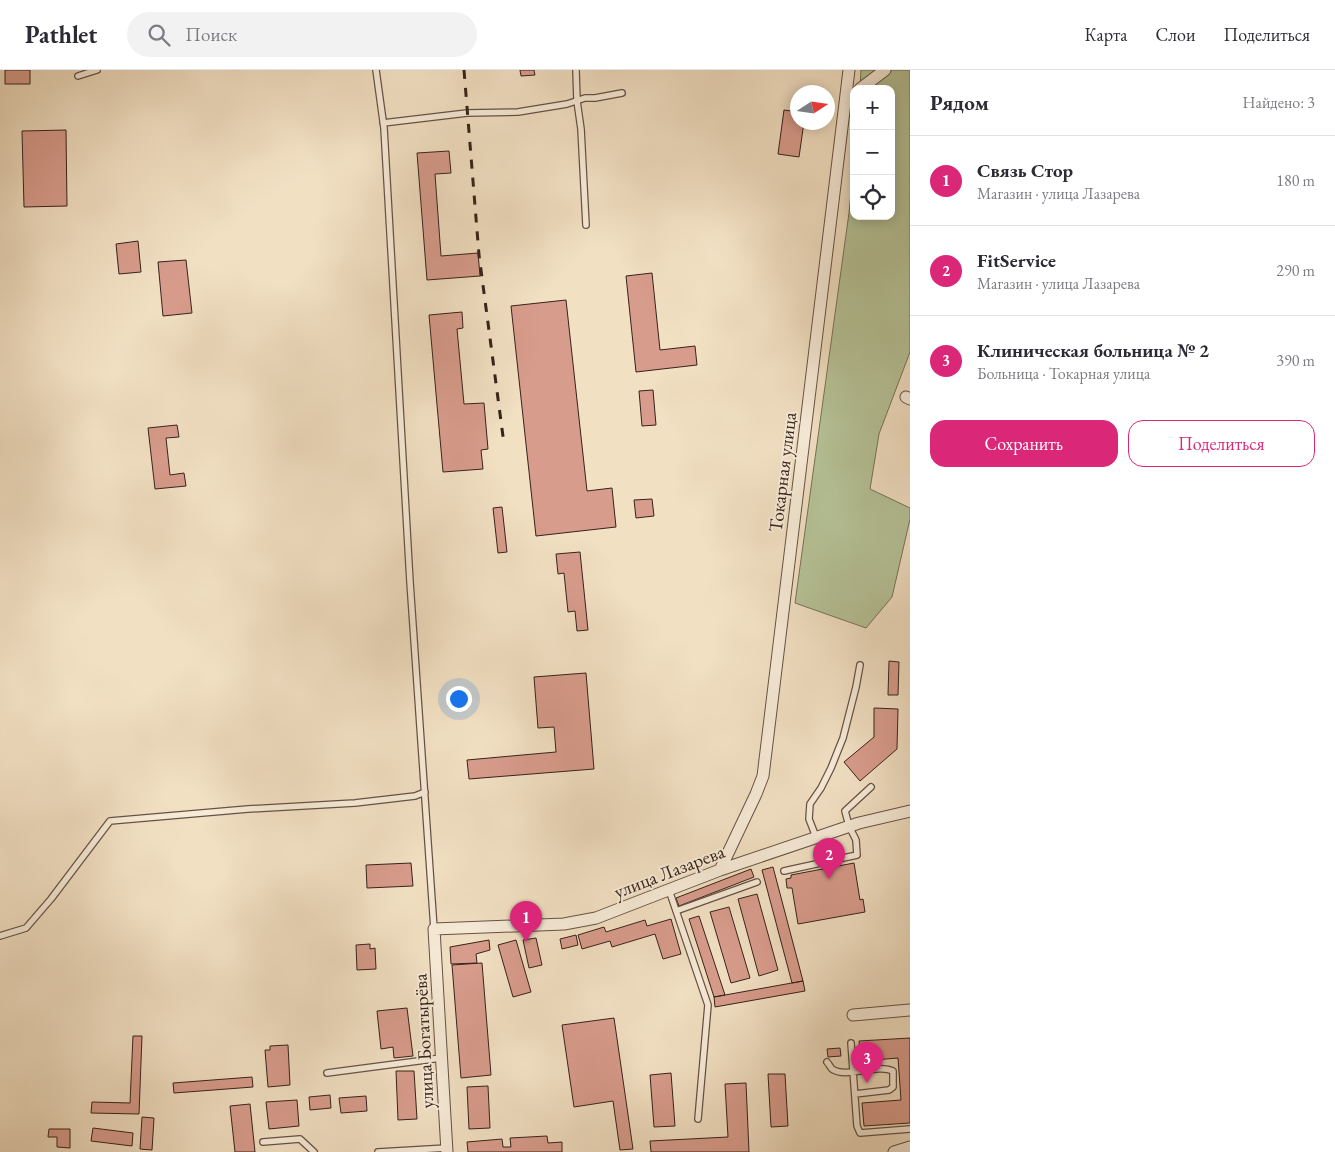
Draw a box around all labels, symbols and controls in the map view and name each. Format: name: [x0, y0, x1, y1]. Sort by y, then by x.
search box: [127, 12, 477, 57]
text: Pathlet: [25, 19, 97, 50]
icon: search: [145, 21, 173, 49]
text: Поиск: [185, 22, 237, 47]
text: Карта: [1085, 23, 1128, 46]
text: Слои: [1156, 23, 1195, 46]
text: Поделиться: [1223, 23, 1310, 46]
north arrow: [790, 85, 835, 130]
map controls: [850, 85, 895, 220]
button: +: [850, 85, 895, 130]
text: Рядом: [930, 89, 989, 116]
text: Найдено: 3: [1243, 92, 1315, 113]
button: −: [850, 130, 895, 175]
text: Связь Стор: [977, 158, 1073, 183]
text: 1: [942, 170, 950, 191]
text: 180 m: [1276, 170, 1315, 191]
button: locate: [850, 175, 895, 220]
text: Магазин · улица Лазарева: [977, 183, 1140, 204]
text: FitService: [977, 248, 1056, 273]
text: 2: [942, 260, 950, 281]
text: 290 m: [1276, 260, 1315, 281]
text: Магазин · улица Лазарева: [977, 273, 1140, 294]
text: Клиническая больница № 2: [977, 338, 1209, 363]
text: 3: [942, 350, 950, 371]
text: 390 m: [1276, 350, 1315, 371]
text: Больница · Токарная улица: [977, 363, 1150, 384]
street label: Токарная улица: [763, 410, 802, 533]
button: Сохранить: [930, 420, 1118, 467]
button: Поделиться: [1128, 420, 1315, 467]
your location: [446, 686, 472, 712]
pin: 2: [813, 838, 845, 879]
street label: улица Лазарева: [610, 839, 729, 904]
pin: 1: [510, 901, 542, 942]
street label: улица Богатырёва: [407, 972, 440, 1109]
pin: 3: [851, 1042, 883, 1083]

